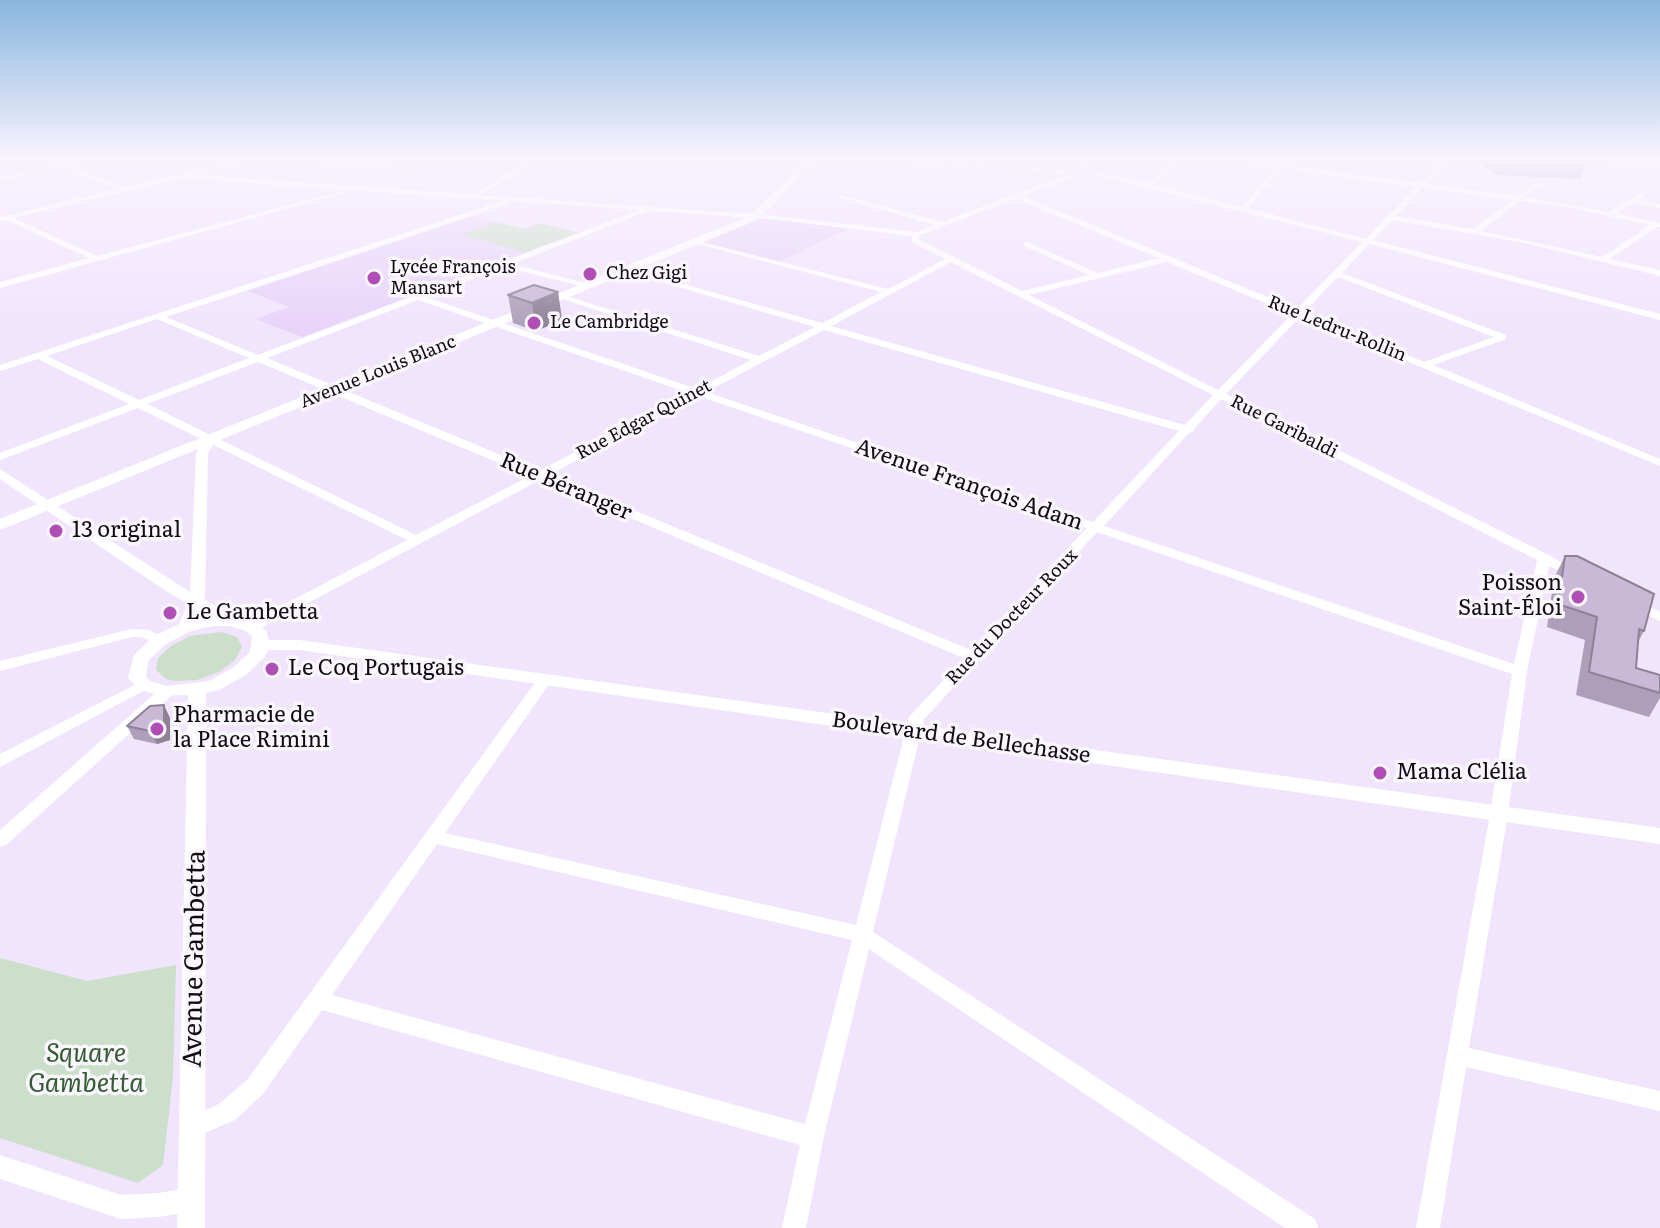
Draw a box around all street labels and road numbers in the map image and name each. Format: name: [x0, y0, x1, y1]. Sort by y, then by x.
street label: Rue Ledru-Rollin: [1265, 291, 1409, 367]
street label: Avenue Louis Blanc: [297, 331, 459, 413]
street label: Rue Edgar Quinet: [573, 375, 715, 465]
street label: Rue Garibaldi: [1227, 391, 1341, 463]
street label: Avenue François Adam: [852, 434, 1086, 536]
street label: Rue Béranger: [496, 447, 636, 527]
street label: Rue du Docteur Roux: [942, 545, 1082, 689]
street label: Boulevard de Bellechasse: [830, 707, 1092, 769]
street label: Avenue Gambetta: [178, 850, 212, 1068]

